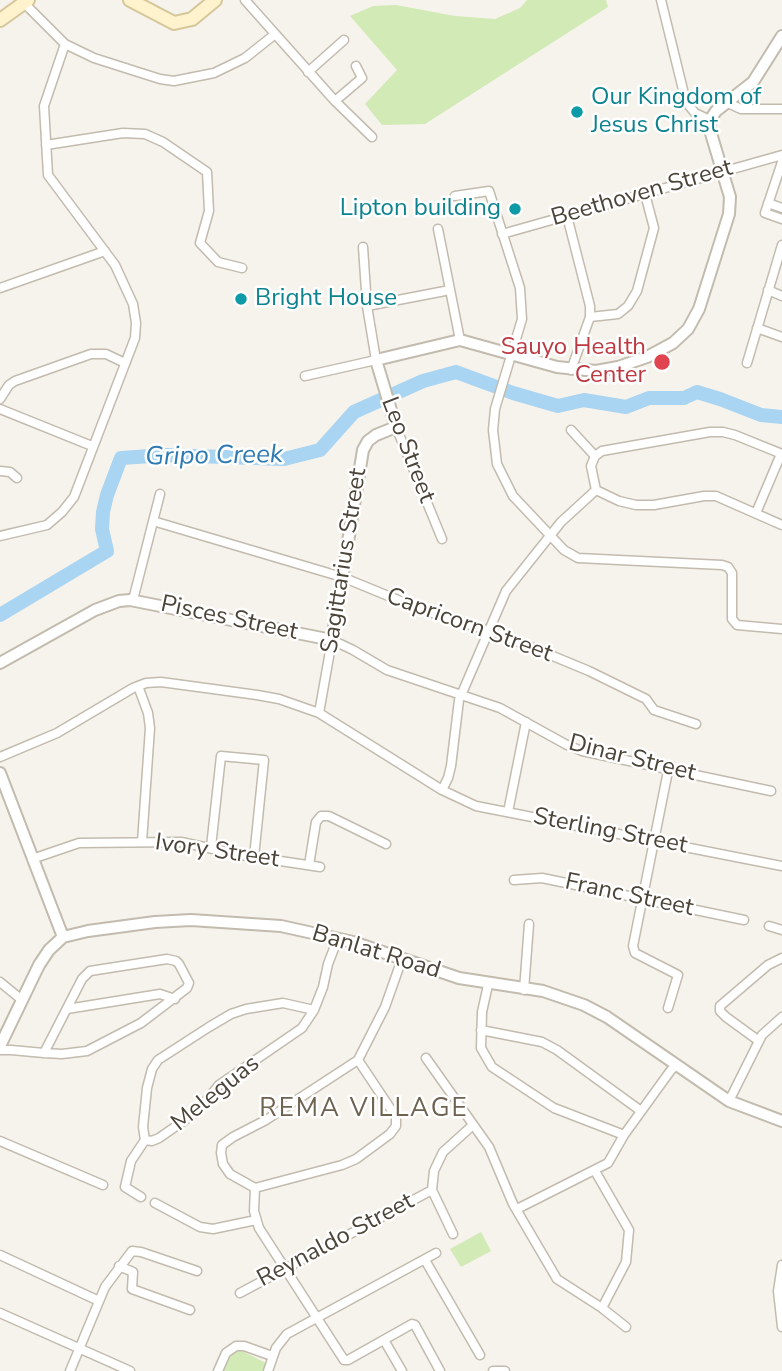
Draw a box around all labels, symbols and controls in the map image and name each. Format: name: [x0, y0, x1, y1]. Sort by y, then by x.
place label: Our Kingdom of Jesus Christ: [591, 84, 761, 140]
marker: Our Kingdom of Jesus Christ: [569, 104, 585, 120]
street label: Beethoven Street: [548, 154, 736, 234]
place label: Lipton building: [340, 195, 501, 223]
marker: Lipton building: [507, 201, 523, 217]
place label: Bright House: [255, 285, 397, 313]
marker: Bright House: [233, 291, 249, 307]
place label: Sauyo Health Center: [501, 334, 646, 390]
marker: Sauyo Health Center: [652, 352, 672, 372]
street label: Leo Street: [374, 393, 440, 507]
water label: Gripo Creek: [145, 440, 283, 474]
street label: Sagittarius Street: [316, 466, 374, 656]
street label: Capricorn Street: [382, 583, 556, 669]
street label: Pisces Street: [158, 590, 300, 648]
street label: Dinar Street: [565, 729, 699, 789]
street label: Sterling Street: [531, 803, 689, 861]
street label: Ivory Street: [153, 829, 281, 875]
street label: Franc Street: [562, 868, 696, 924]
street label: Banlat Road: [308, 920, 444, 986]
street label: Meleguas: [166, 1050, 266, 1138]
district label: REMA VILLAGE: [261, 1094, 467, 1126]
street label: Reynaldo Street: [253, 1188, 419, 1294]

